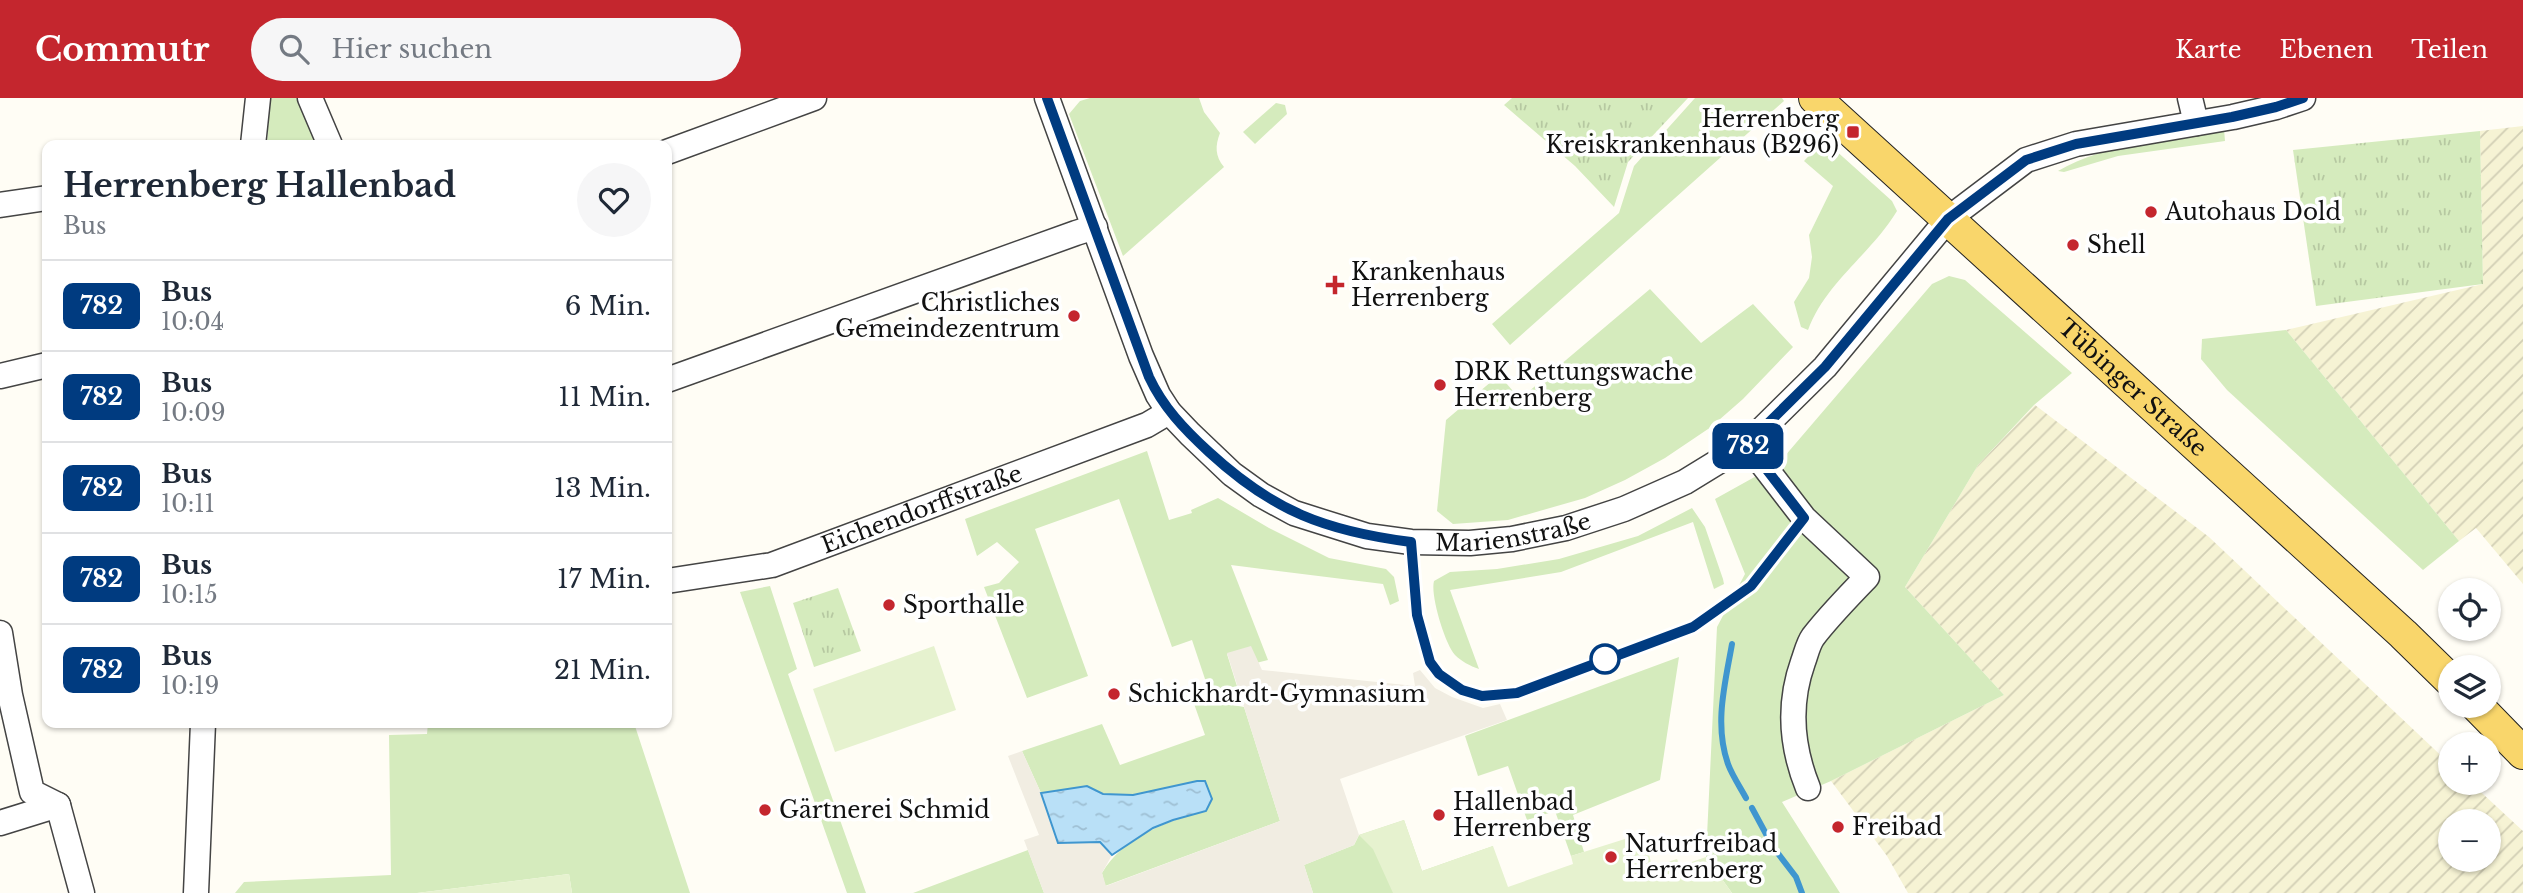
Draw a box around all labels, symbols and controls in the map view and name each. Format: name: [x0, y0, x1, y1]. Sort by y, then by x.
search box: [251, 18, 741, 81]
text: Commutr: [35, 29, 209, 70]
icon: search: [275, 30, 313, 68]
text: Hier suchen: [331, 33, 492, 65]
text: Karte: [2175, 35, 2242, 64]
text: Ebenen: [2280, 35, 2373, 64]
text: Teilen: [2411, 35, 2488, 64]
place label: Herrenberg Kreiskrankenhaus (B296): [1545, 105, 1839, 159]
marker: Herrenberg Kreiskrankenhaus (B296): [1845, 124, 1861, 140]
button: heart: [577, 163, 651, 237]
text: Herrenberg Hallenbad: [63, 165, 456, 206]
place label: Autohaus Dold: [2164, 198, 2341, 226]
marker: Autohaus Dold: [2143, 204, 2159, 220]
text: Bus: [63, 212, 106, 240]
place label: Shell: [2087, 231, 2146, 259]
marker: Shell: [2065, 237, 2081, 253]
place label: Krankenhaus Herrenberg: [1351, 258, 1505, 312]
marker: Krankenhaus Herrenberg: [1325, 275, 1345, 295]
text: Bus: [161, 276, 212, 308]
place label: Christliches Gemeindezentrum: [835, 289, 1060, 343]
text: 6 Min.: [565, 290, 651, 322]
text: 782: [80, 291, 123, 320]
text: 10:04: [161, 308, 224, 336]
marker: Christliches Gemeindezentrum: [1066, 308, 1082, 324]
street label: Tübinger Straße: [2053, 313, 2213, 462]
place label: DRK Rettungswache Herrenberg: [1454, 358, 1693, 412]
text: Bus: [161, 367, 212, 399]
marker: DRK Rettungswache Herrenberg: [1432, 377, 1448, 393]
text: 11 Min.: [558, 381, 651, 413]
text: 782: [80, 382, 123, 411]
text: 10:09: [161, 399, 225, 427]
line badge: 782: [1708, 423, 1788, 469]
text: 782: [1726, 431, 1770, 460]
text: Bus: [161, 458, 212, 490]
street label: Eichendorffstraße: [818, 459, 1026, 559]
text: 13 Min.: [554, 472, 651, 504]
text: 782: [80, 473, 123, 502]
text: 10:11: [161, 490, 215, 518]
street label: Marienstraße: [1435, 507, 1594, 557]
text: Bus: [161, 549, 212, 581]
text: 17 Min.: [557, 563, 651, 595]
text: 782: [80, 564, 123, 593]
map controls: [2438, 578, 2501, 872]
button: locate: [2438, 578, 2501, 641]
text: 10:15: [161, 581, 218, 609]
place label: Sporthalle: [903, 591, 1025, 619]
marker: Sporthalle: [881, 597, 897, 613]
text: Bus: [161, 640, 212, 672]
unlabelled marker: [1590, 644, 1620, 674]
text: 21 Min.: [554, 654, 651, 686]
text: 782: [80, 655, 123, 684]
button: layers: [2438, 655, 2501, 718]
text: 10:19: [161, 672, 219, 700]
place label: Schickhardt-Gymnasium: [1128, 680, 1426, 708]
marker: Schickhardt-Gymnasium: [1106, 686, 1122, 702]
button: +: [2438, 732, 2501, 795]
place label: Hallenbad Herrenberg: [1453, 788, 1591, 842]
place label: Gärtnerei Schmid: [779, 796, 990, 824]
marker: Gärtnerei Schmid: [757, 802, 773, 818]
marker: Hallenbad Herrenberg: [1431, 807, 1447, 823]
button: −: [2438, 809, 2501, 872]
place label: Freibad: [1852, 813, 1942, 841]
marker: Freibad: [1830, 819, 1846, 835]
place label: Naturfreibad Herrenberg: [1625, 830, 1777, 884]
marker: Naturfreibad Herrenberg: [1603, 849, 1619, 865]

